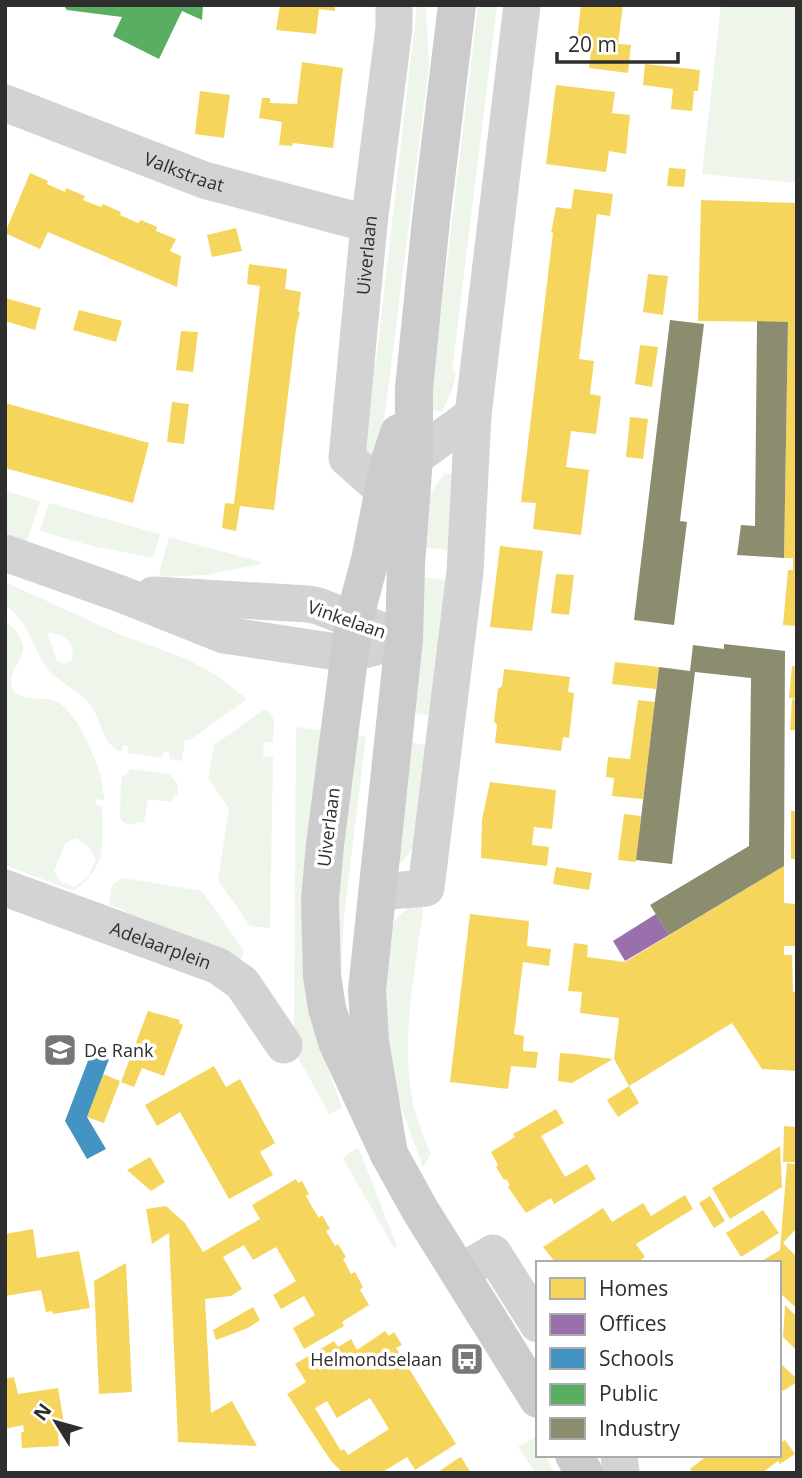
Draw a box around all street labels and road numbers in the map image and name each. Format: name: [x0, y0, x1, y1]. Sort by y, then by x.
street label: Valkstraat: [141, 146, 227, 197]
street label: Uiverlaan: [350, 214, 382, 296]
street label: Vinkelaan: [305, 594, 389, 644]
street label: Uiverlaan: [311, 786, 345, 868]
street label: Adelaarplein: [107, 916, 215, 975]

